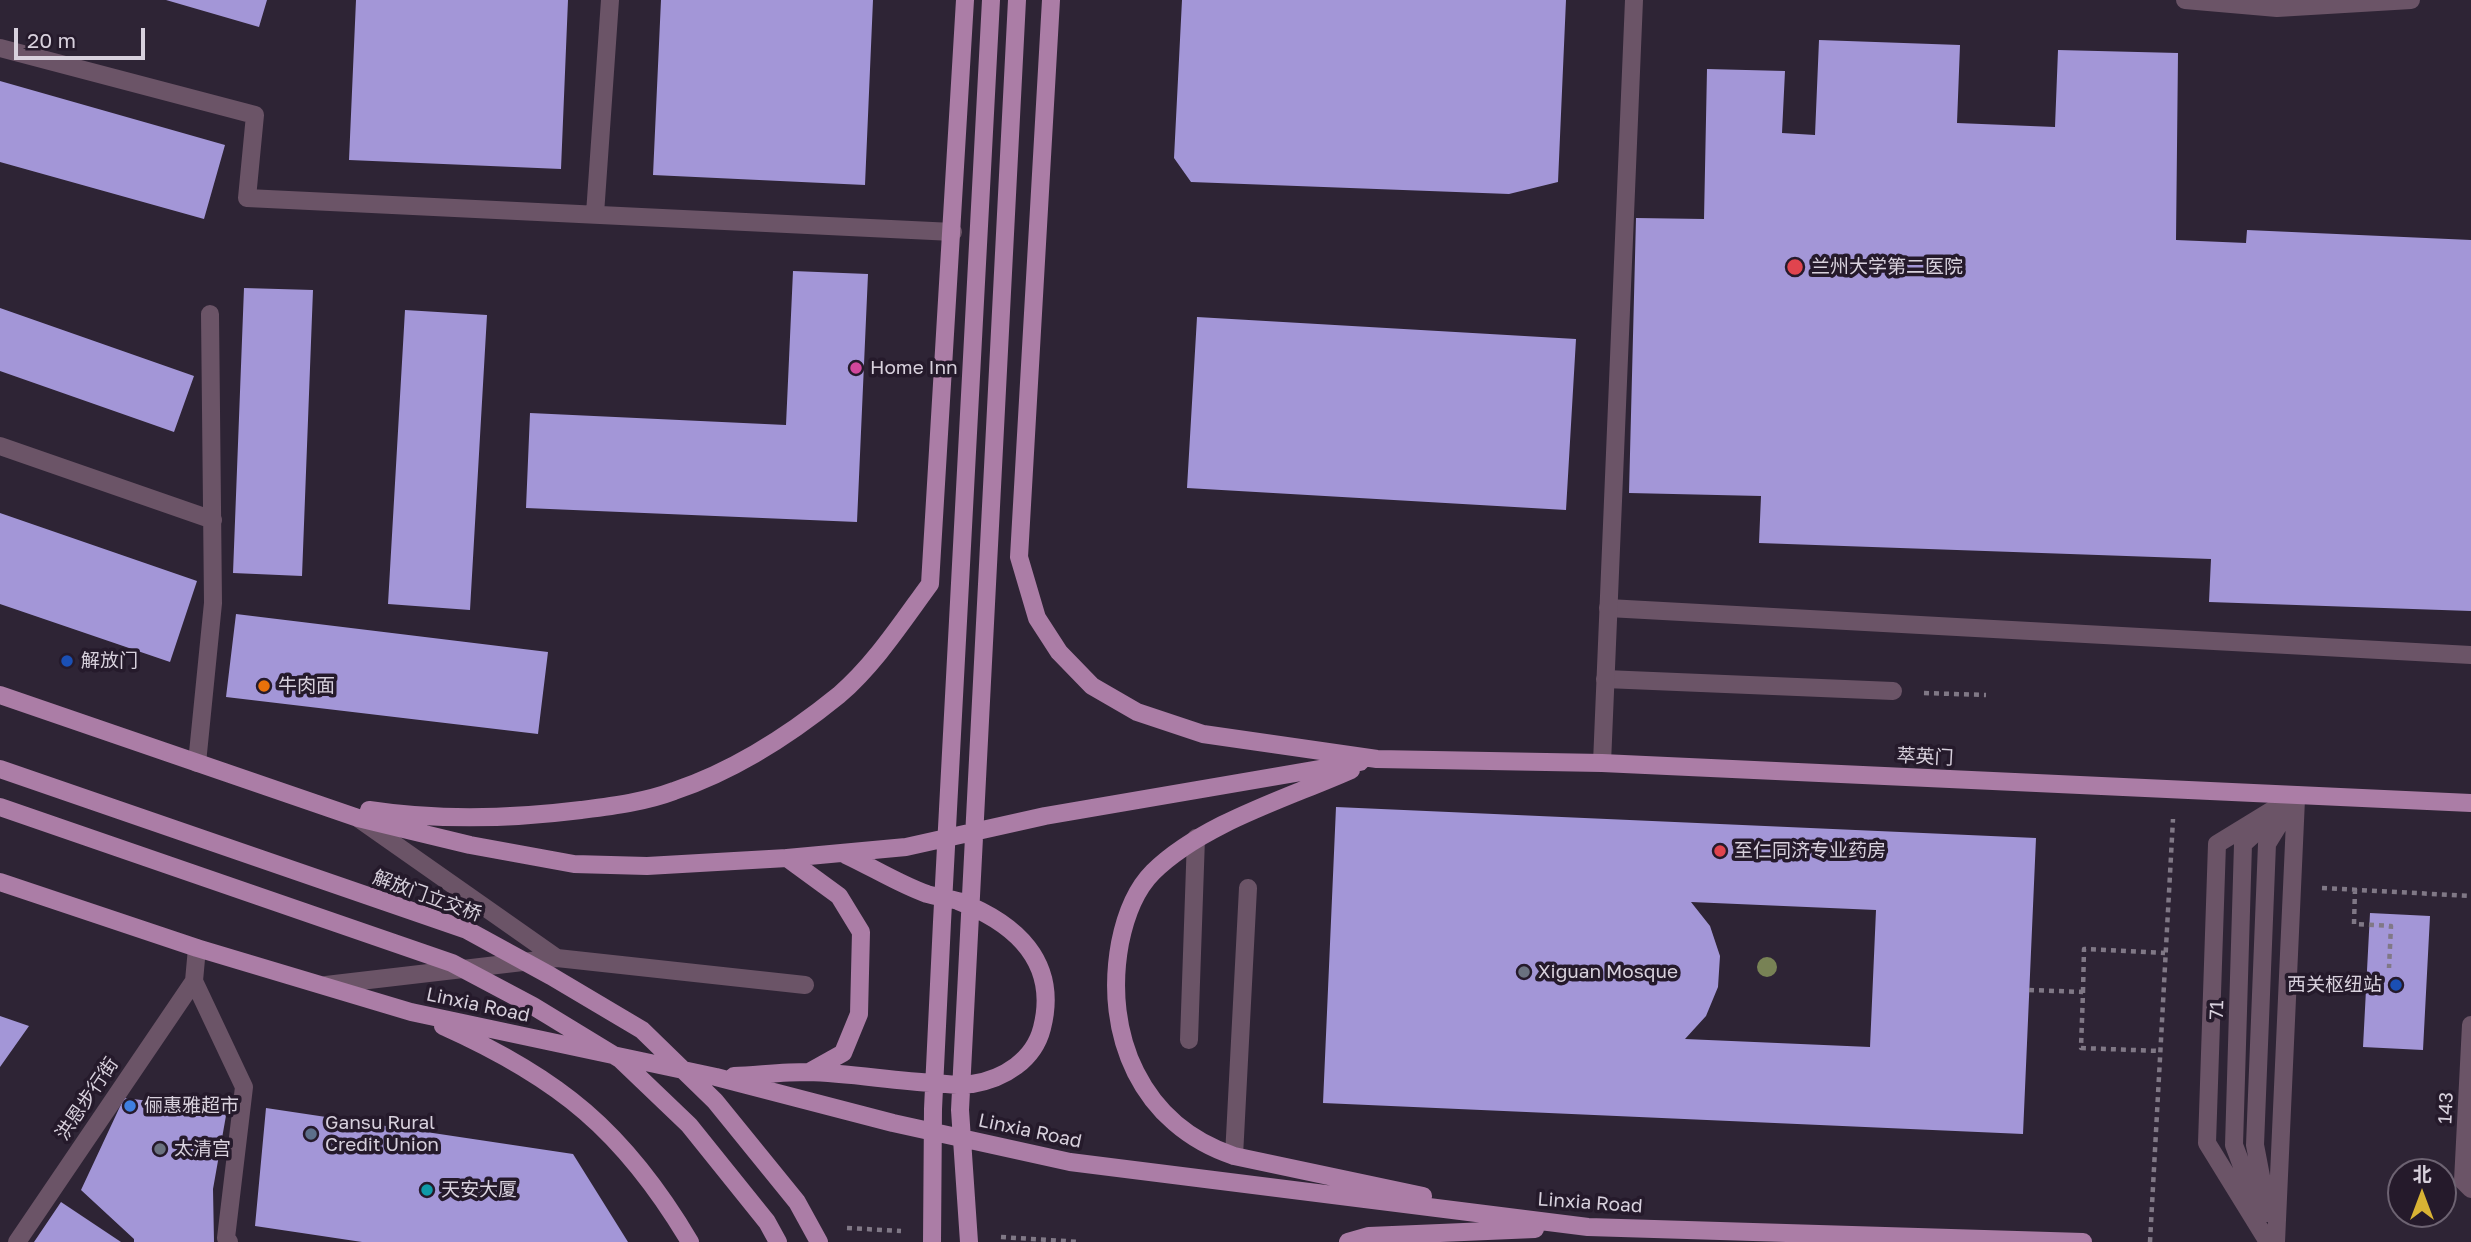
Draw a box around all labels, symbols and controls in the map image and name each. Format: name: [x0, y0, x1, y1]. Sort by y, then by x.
scale bar: [18, 14, 149, 58]
text: 20 m: [27, 27, 76, 53]
place label: 兰州大学第二医院: [1811, 256, 1963, 278]
marker: 兰州大学第二医院: [1785, 257, 1805, 277]
place label: Home Inn: [870, 357, 958, 379]
marker: Home Inn: [848, 360, 864, 376]
place label: 解放门: [81, 650, 138, 672]
marker: 解放门: [59, 653, 75, 669]
place label: 牛肉面: [278, 675, 335, 697]
marker: 牛肉面: [256, 678, 272, 694]
street label: 萃英门: [1896, 744, 1954, 770]
place label: 至仁同济专业药房: [1734, 840, 1886, 862]
marker: 至仁同济专业药房: [1712, 843, 1728, 859]
street label: 解放门立交桥: [370, 866, 484, 926]
place label: Xiguan Mosque: [1538, 961, 1678, 983]
marker: Xiguan Mosque: [1516, 964, 1532, 980]
place label: 西关枢纽站: [2287, 974, 2382, 996]
marker: 西关枢纽站: [2388, 977, 2404, 993]
street label: Linxia Road: [424, 983, 532, 1027]
street label: 71: [2205, 1000, 2229, 1020]
street label: 洪恩步行街: [51, 1053, 123, 1145]
street label: 143: [2434, 1091, 2458, 1125]
place label: 俪惠雅超市: [144, 1095, 239, 1117]
marker: 俪惠雅超市: [122, 1098, 138, 1114]
street label: Linxia Road: [976, 1109, 1084, 1153]
place label: Gansu Rural Credit Union: [325, 1112, 439, 1156]
marker: Gansu Rural Credit Union: [303, 1126, 319, 1142]
place label: 太清宫: [174, 1138, 231, 1160]
marker: 太清宫: [152, 1141, 168, 1157]
north arrow: [2387, 1158, 2457, 1228]
text: 北: [2412, 1162, 2432, 1185]
place label: 天安大厦: [441, 1179, 517, 1201]
marker: 天安大厦: [419, 1182, 435, 1198]
street label: Linxia Road: [1537, 1188, 1643, 1218]

